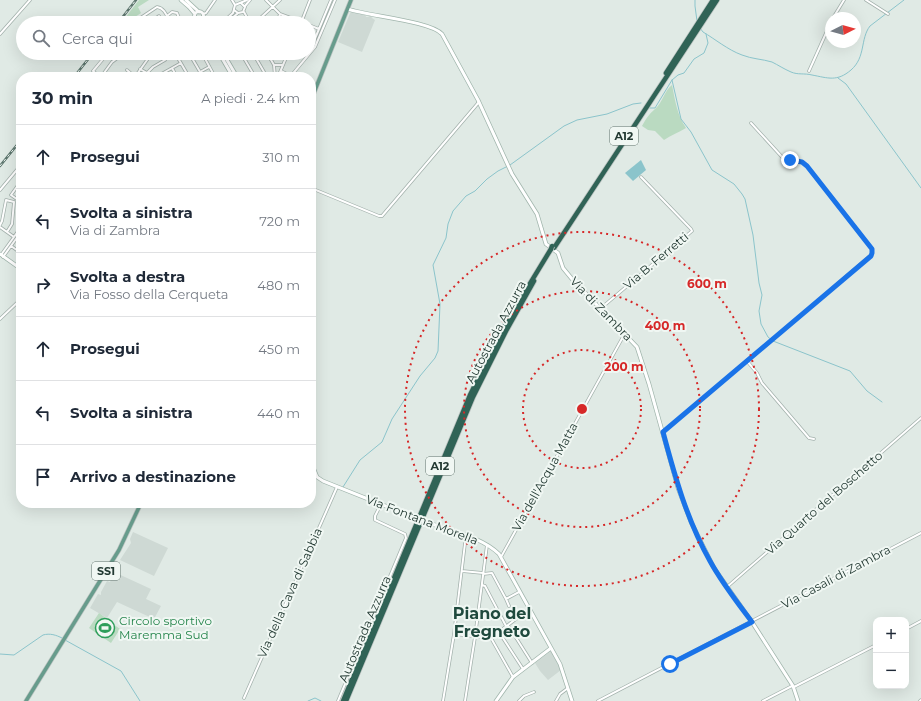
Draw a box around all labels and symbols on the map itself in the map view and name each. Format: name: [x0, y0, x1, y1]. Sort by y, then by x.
north arrow: [825, 12, 861, 48]
road number: A12: [610, 127, 638, 145]
route end: [781, 151, 799, 169]
street label: Via B. Ferretti: [620, 229, 691, 292]
street label: Via di Zambra: [567, 273, 636, 344]
text: 600 m: [687, 276, 727, 291]
street label: Autostrada Azzurra: [462, 278, 529, 386]
text: 400 m: [645, 318, 685, 333]
text: 200 m: [604, 359, 644, 374]
centre of rings: [575, 402, 589, 416]
street label: Via dell'Acqua Matta: [508, 420, 581, 534]
street label: Via Quarto del Boschetto: [762, 448, 885, 558]
road number: A12: [426, 457, 454, 475]
street label: Via Fontana Morella: [364, 491, 480, 548]
street label: Via della Cava di Sabbia: [254, 525, 325, 660]
street label: Via Casali di Zambra: [779, 541, 893, 612]
road number: SS1: [92, 562, 120, 580]
street label: Autostrada Azzurra: [335, 573, 394, 684]
district label: Piano del Fregneto: [453, 604, 531, 641]
place label: Circolo sportivo Maremma Sud: [119, 613, 212, 642]
sports icon: Circolo sportivo Maremma Sud: [94, 617, 116, 639]
route start: [661, 655, 679, 673]

